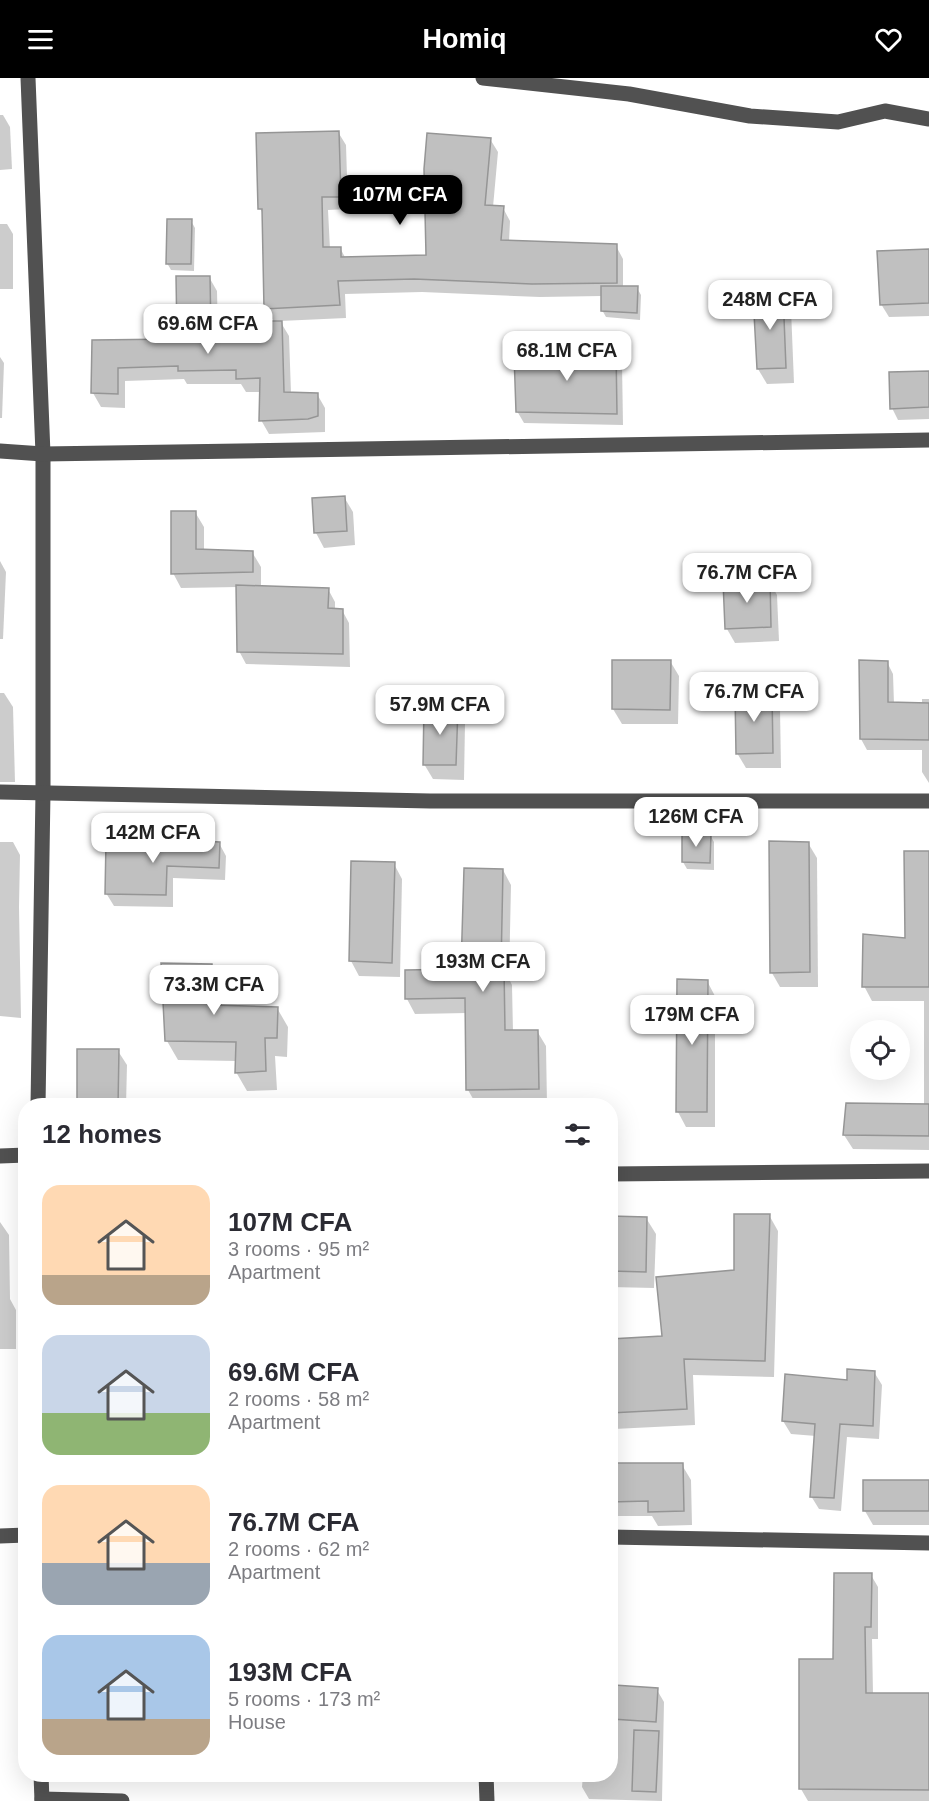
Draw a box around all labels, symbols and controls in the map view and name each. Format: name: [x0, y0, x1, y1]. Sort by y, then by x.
icon: menu: [24, 23, 57, 56]
icon: heart: [872, 23, 905, 56]
text: Homiq: [423, 24, 507, 54]
pin: 107M CFA: [338, 175, 462, 226]
text: 107M CFA: [352, 183, 448, 205]
pin: 248M CFA: [708, 280, 832, 331]
text: 248M CFA: [722, 288, 818, 310]
pin: 69.6M CFA: [139, 304, 277, 355]
text: 69.6M CFA: [157, 312, 259, 334]
pin: 68.1M CFA: [498, 331, 636, 382]
text: 68.1M CFA: [516, 339, 618, 361]
pin: 76.7M CFA: [678, 553, 816, 604]
text: 76.7M CFA: [696, 561, 798, 583]
pin: 76.7M CFA: [685, 672, 823, 723]
text: 76.7M CFA: [703, 680, 805, 702]
pin: 57.9M CFA: [371, 685, 509, 736]
text: 57.9M CFA: [389, 693, 491, 715]
pin: 126M CFA: [634, 797, 758, 848]
text: 126M CFA: [648, 805, 744, 827]
pin: 142M CFA: [91, 813, 215, 864]
text: 142M CFA: [105, 821, 201, 843]
pin: 193M CFA: [421, 942, 545, 993]
text: 193M CFA: [435, 950, 531, 972]
pin: 73.3M CFA: [145, 965, 283, 1016]
text: 73.3M CFA: [163, 973, 265, 995]
pin: 179M CFA: [630, 995, 754, 1046]
text: 179M CFA: [644, 1003, 740, 1025]
map controls: [850, 1020, 910, 1080]
button: locate: [850, 1020, 910, 1080]
icon: filters: [561, 1118, 594, 1151]
text: 12 homes: [42, 1119, 162, 1149]
text: 107M CFA: [228, 1207, 352, 1237]
icon: home: [90, 1209, 162, 1281]
text: 3 rooms · 95 m²: [228, 1238, 369, 1260]
text: Apartment: [228, 1261, 320, 1283]
text: 69.6M CFA: [228, 1357, 360, 1387]
icon: home: [90, 1359, 162, 1431]
text: 2 rooms · 58 m²: [228, 1388, 369, 1410]
text: Apartment: [228, 1411, 320, 1433]
text: 76.7M CFA: [228, 1507, 360, 1537]
icon: home: [90, 1509, 162, 1581]
text: 2 rooms · 62 m²: [228, 1538, 369, 1560]
text: Apartment: [228, 1561, 320, 1583]
text: 193M CFA: [228, 1657, 352, 1687]
icon: home: [90, 1659, 162, 1731]
text: 5 rooms · 173 m²: [228, 1688, 380, 1710]
text: House: [228, 1711, 286, 1733]

